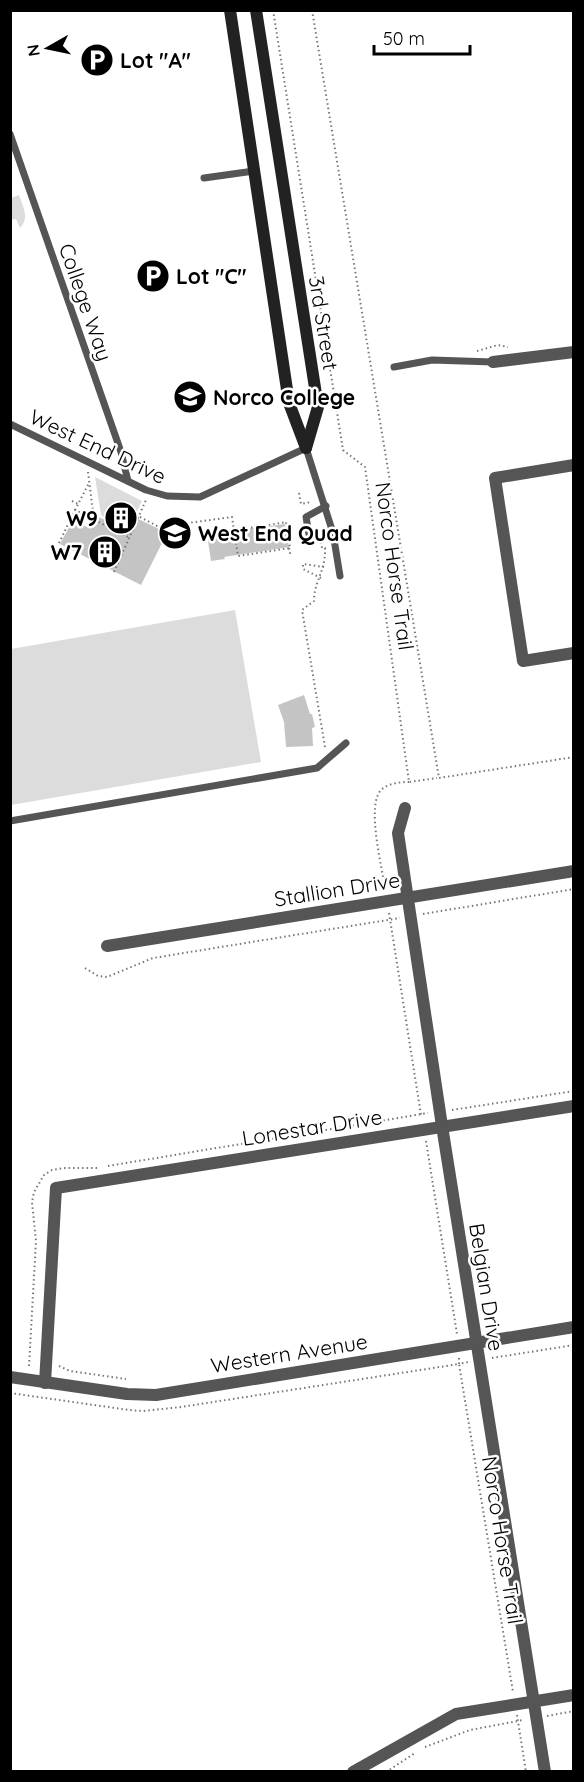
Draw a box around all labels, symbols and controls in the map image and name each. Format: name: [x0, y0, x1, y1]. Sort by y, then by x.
north arrow: [18, 18, 78, 78]
scale bar: [374, 18, 470, 56]
text: 50 m: [383, 27, 425, 50]
parking icon: Lot "A": [79, 42, 115, 78]
text: N: [22, 43, 44, 58]
place label: Lot "A": [120, 47, 191, 73]
street label: College Way: [54, 240, 118, 364]
parking icon: Lot "C": [135, 258, 171, 294]
place label: Lot "C": [176, 263, 247, 289]
street label: 3rd Street: [304, 274, 344, 372]
school or university icon: Norco College: [172, 379, 208, 415]
place label: Norco College: [213, 384, 355, 410]
street label: West End Drive: [26, 403, 170, 489]
street label: Norco Horse Trail: [370, 480, 420, 652]
building icon: W9: [103, 500, 139, 536]
place label: W9: [66, 505, 98, 531]
school or university icon: West End Quad: [157, 515, 193, 551]
place label: West End Quad: [198, 520, 353, 546]
building icon: W7: [87, 534, 123, 570]
place label: W7: [51, 539, 82, 565]
street label: Stallion Drive: [272, 866, 402, 912]
street label: Lonestar Drive: [240, 1103, 384, 1151]
street label: Belgian Drive: [464, 1221, 510, 1353]
street label: Western Avenue: [209, 1328, 369, 1378]
street label: Norco Horse Trail: [477, 1454, 529, 1626]

